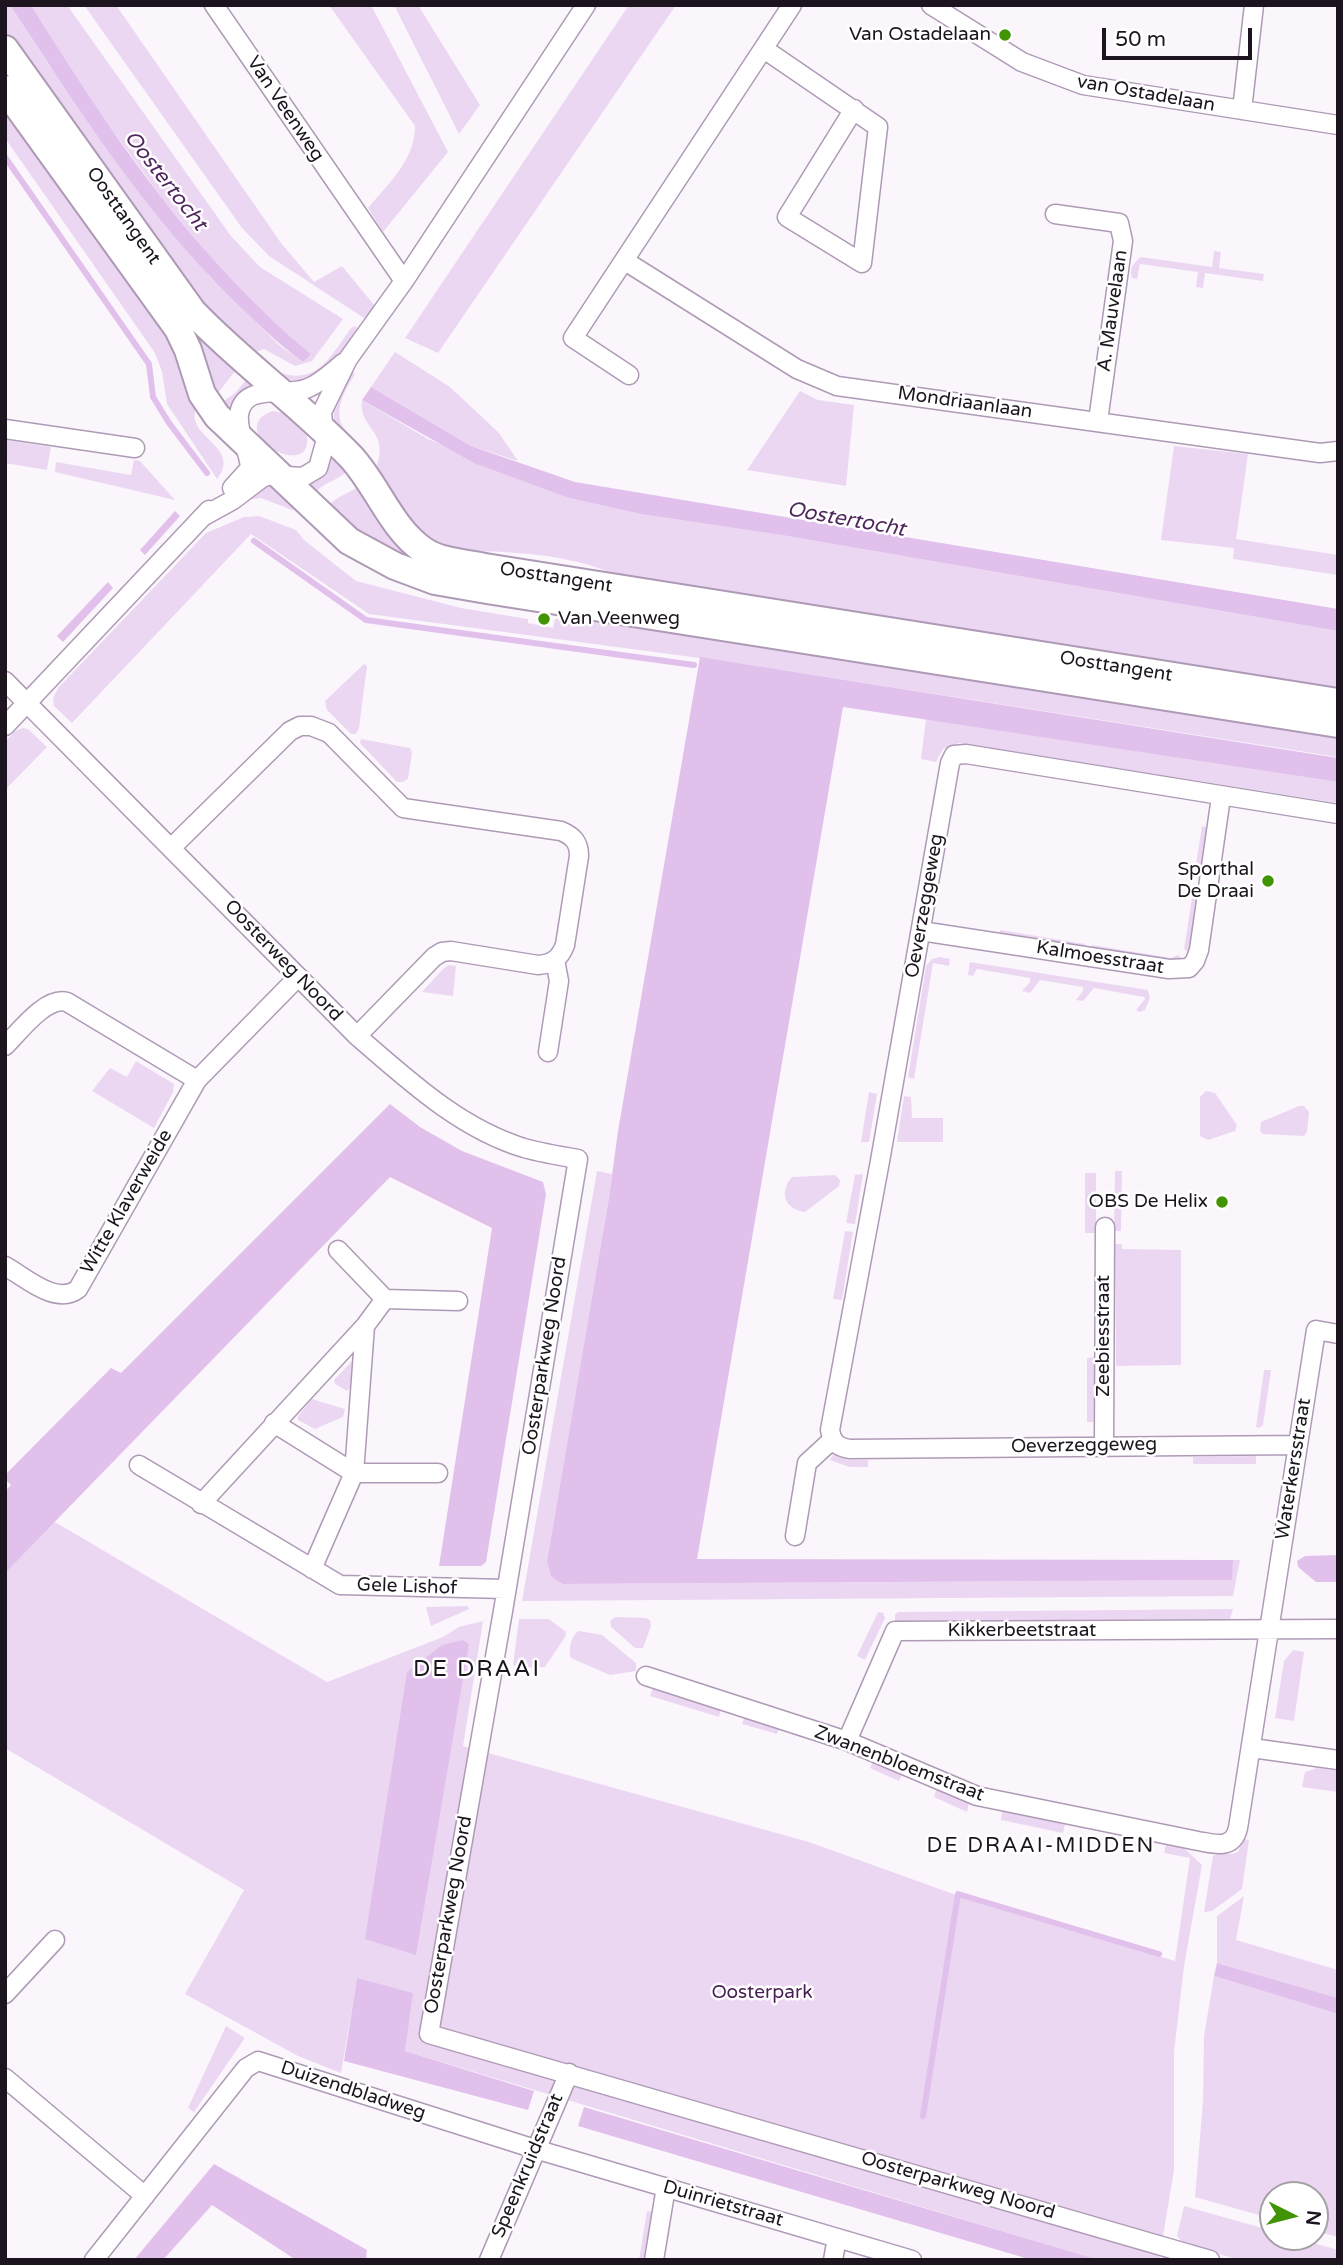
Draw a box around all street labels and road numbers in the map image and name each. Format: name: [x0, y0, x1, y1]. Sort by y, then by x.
street label: Van Veenweg: [241, 52, 329, 166]
street label: van Ostadelaan: [1075, 71, 1217, 117]
street label: Oosttangent: [81, 163, 165, 269]
street label: A. Mauvelaan: [1093, 249, 1133, 373]
street label: Mondriaanlaan: [896, 382, 1034, 424]
street label: Oosttangent: [498, 558, 614, 598]
street label: Oosttangent: [1058, 647, 1174, 687]
street label: Oeverzeggeweg: [901, 832, 949, 980]
street label: Oosterweg Noord: [219, 895, 347, 1027]
street label: Kalmoesstraat: [1035, 937, 1165, 979]
street label: Witte Klaverweide: [76, 1126, 178, 1278]
street label: Oosterparkweg Noord: [518, 1255, 572, 1457]
street label: Zeebiesstraat: [1093, 1275, 1115, 1397]
street label: Waterkersstraat: [1272, 1396, 1316, 1542]
street label: Oeverzeggeweg: [1011, 1433, 1157, 1459]
street label: Gele Lishof: [356, 1574, 458, 1600]
street label: Kikkerbeetstraat: [948, 1620, 1096, 1642]
street label: Zwanenbloemstraat: [811, 1721, 987, 1807]
street label: Oosterparkweg Noord: [420, 1814, 478, 2016]
street label: Duizendbladweg: [278, 2057, 428, 2125]
street label: Speenkruidstraat: [487, 2090, 569, 2242]
street label: Oosterparkweg Noord: [858, 2147, 1058, 2225]
street label: Duinrietstraat: [660, 2176, 786, 2232]

